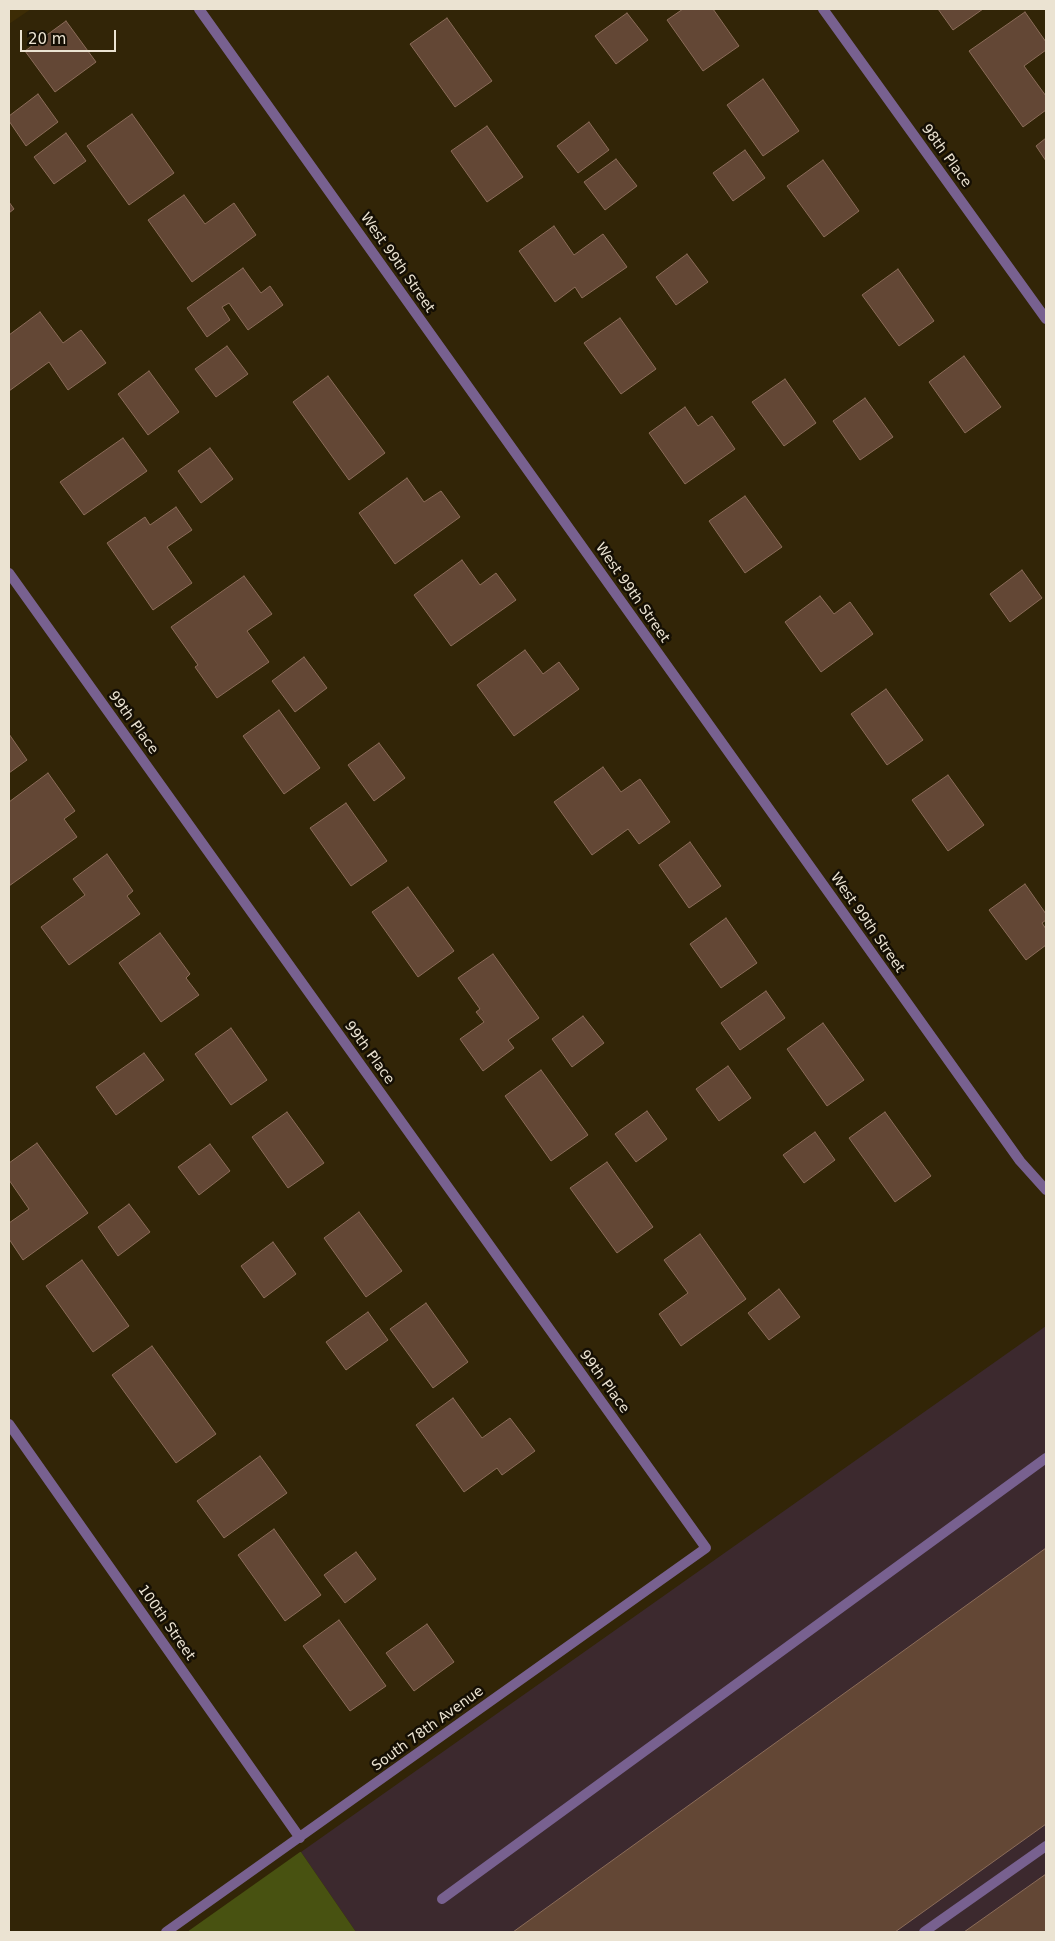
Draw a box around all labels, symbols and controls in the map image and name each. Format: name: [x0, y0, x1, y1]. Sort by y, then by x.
scale bar: [22, 20, 119, 52]
text: 20 m: [28, 30, 66, 48]
street label: 98th Place: [918, 121, 974, 191]
street label: West 99th Street: [356, 210, 438, 316]
street label: West 99th Street: [591, 540, 673, 646]
street label: 99th Place: [105, 688, 161, 758]
street label: West 99th Street: [826, 870, 908, 976]
street label: 99th Place: [341, 1018, 397, 1088]
street label: 99th Place: [576, 1347, 632, 1417]
street label: 100th Street: [134, 1582, 198, 1664]
street label: South 78th Avenue: [369, 1683, 487, 1775]

